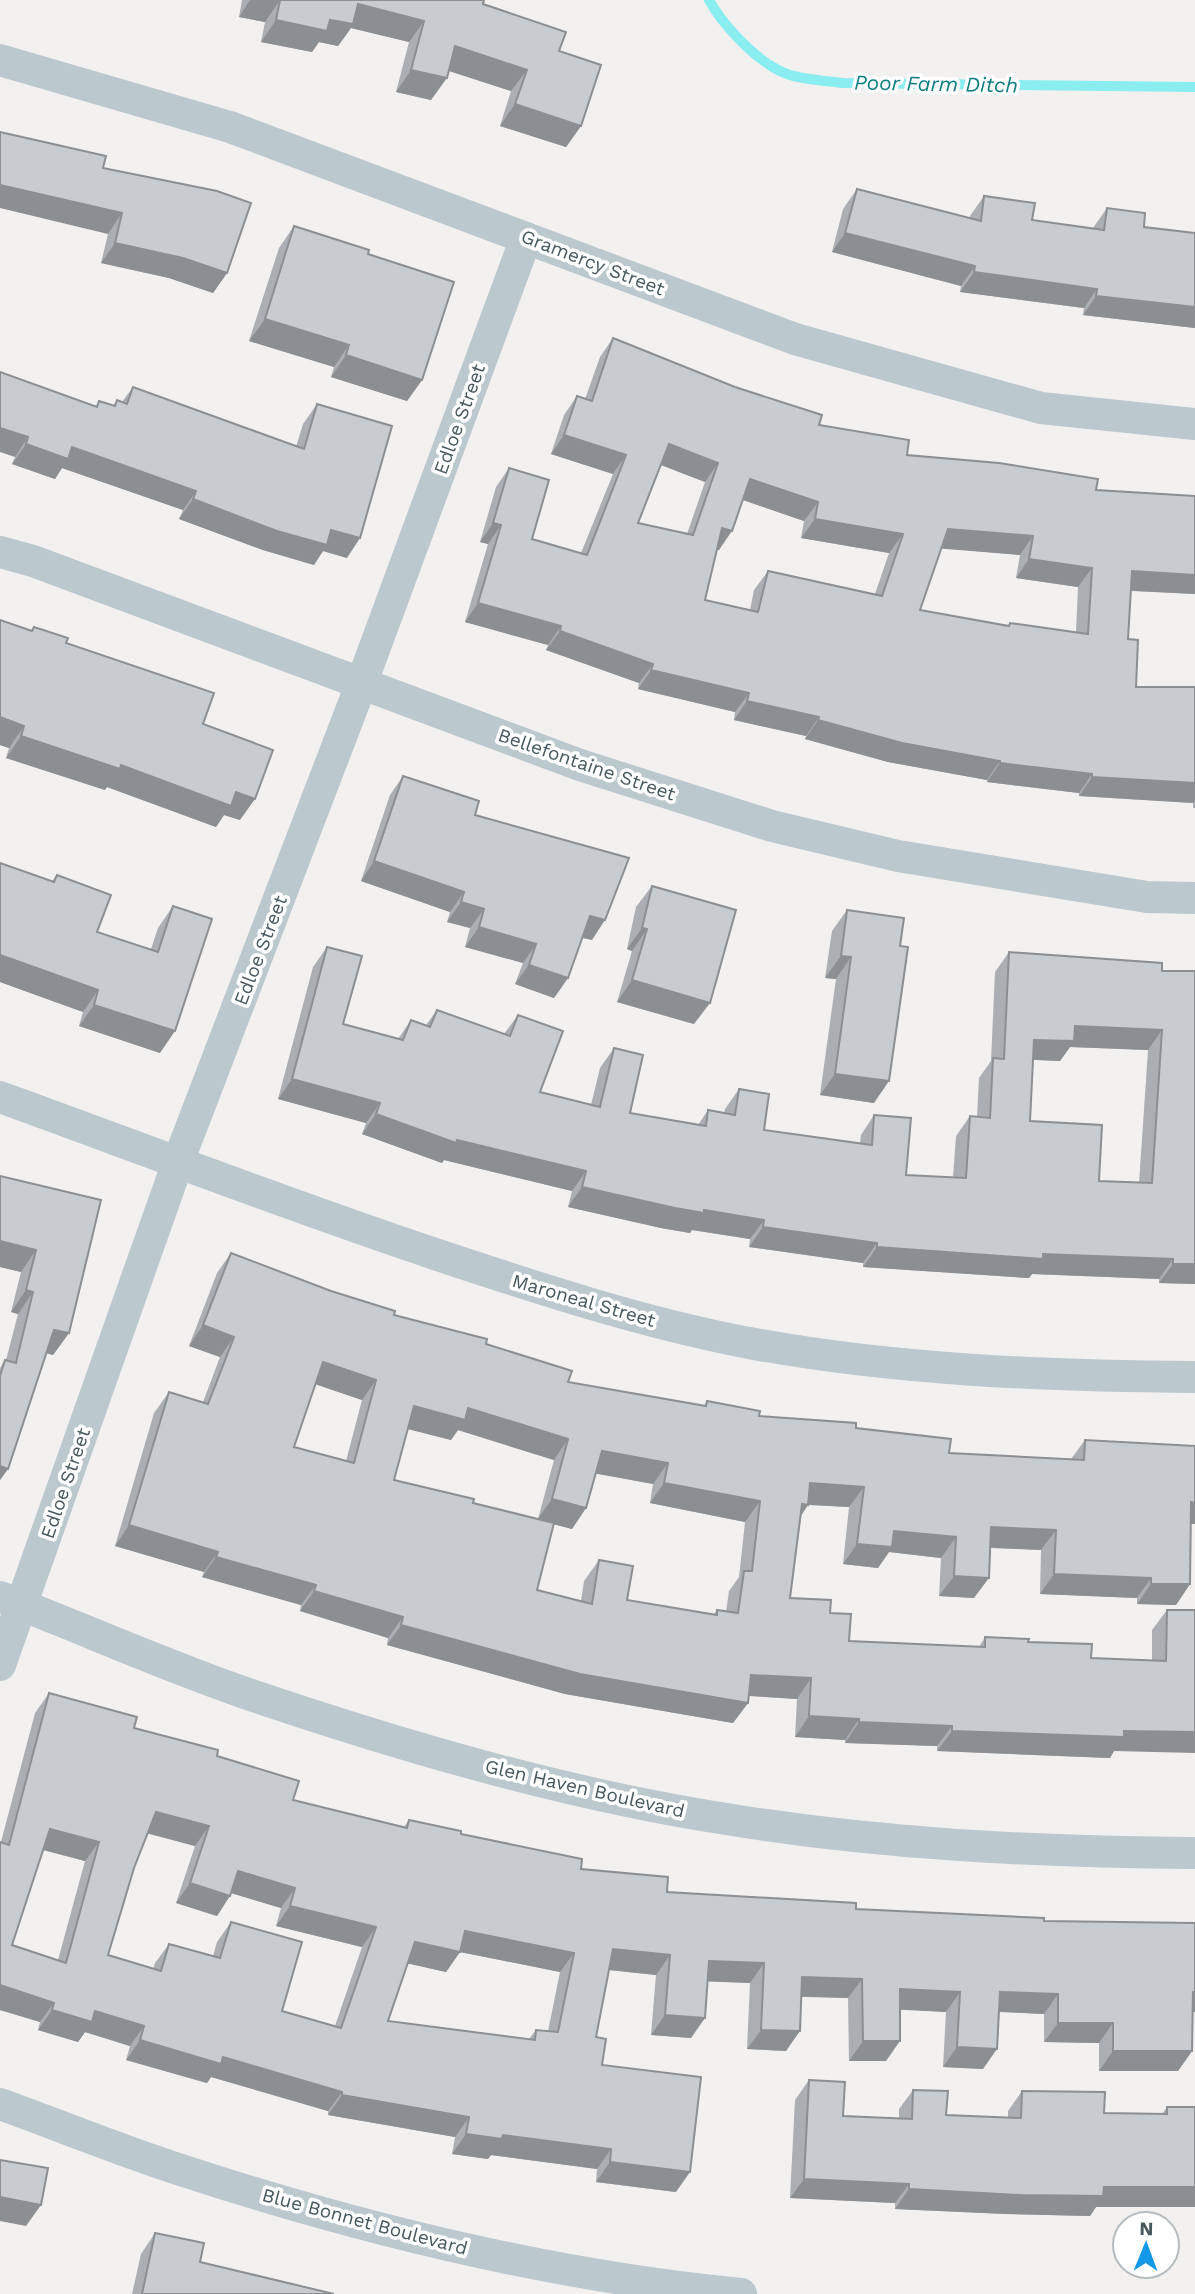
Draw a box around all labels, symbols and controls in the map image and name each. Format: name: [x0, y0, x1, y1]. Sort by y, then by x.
water label: Poor Farm Ditch: [854, 70, 1018, 97]
street label: Gramercy Street: [518, 225, 668, 300]
street label: Edloe Street: [429, 361, 490, 477]
street label: Bellefontaine Street: [495, 723, 679, 806]
street label: Edloe Street: [229, 892, 292, 1008]
street label: Maroneal Street: [510, 1269, 658, 1332]
street label: Edloe Street: [36, 1425, 95, 1542]
street label: Glen Haven Boulevard: [483, 1754, 687, 1823]
street label: Blue Bonnet Boulevard: [260, 2183, 470, 2260]
north arrow: [1111, 2210, 1181, 2280]
text: N: [1139, 2217, 1154, 2240]

